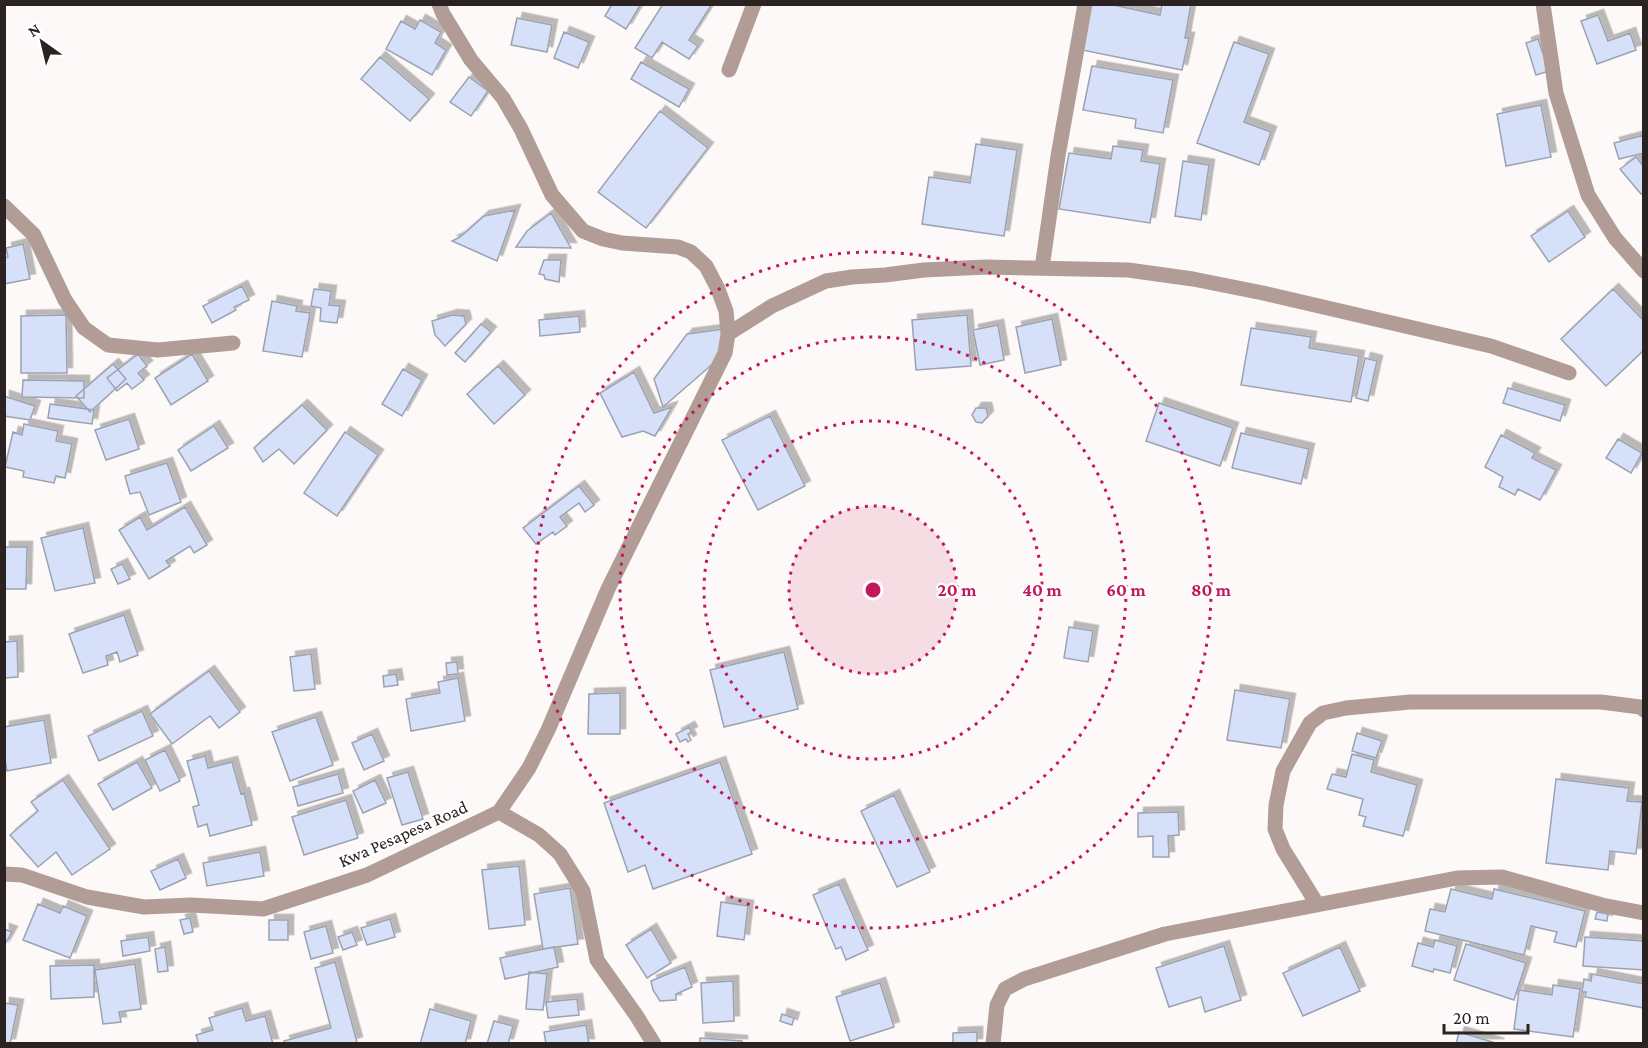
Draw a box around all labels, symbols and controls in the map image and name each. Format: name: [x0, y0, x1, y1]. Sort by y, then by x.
north arrow: [12, 12, 72, 72]
text: N: [25, 20, 43, 40]
centre of rings: [863, 580, 883, 600]
text: 20 m: [938, 580, 977, 600]
text: 40 m: [1022, 580, 1062, 600]
text: 60 m: [1106, 580, 1146, 600]
text: 80 m: [1191, 580, 1232, 600]
street label: Kwa Pesapesa Road: [335, 796, 471, 871]
scale bar: [1444, 997, 1528, 1035]
text: 20 m: [1453, 1008, 1490, 1028]

